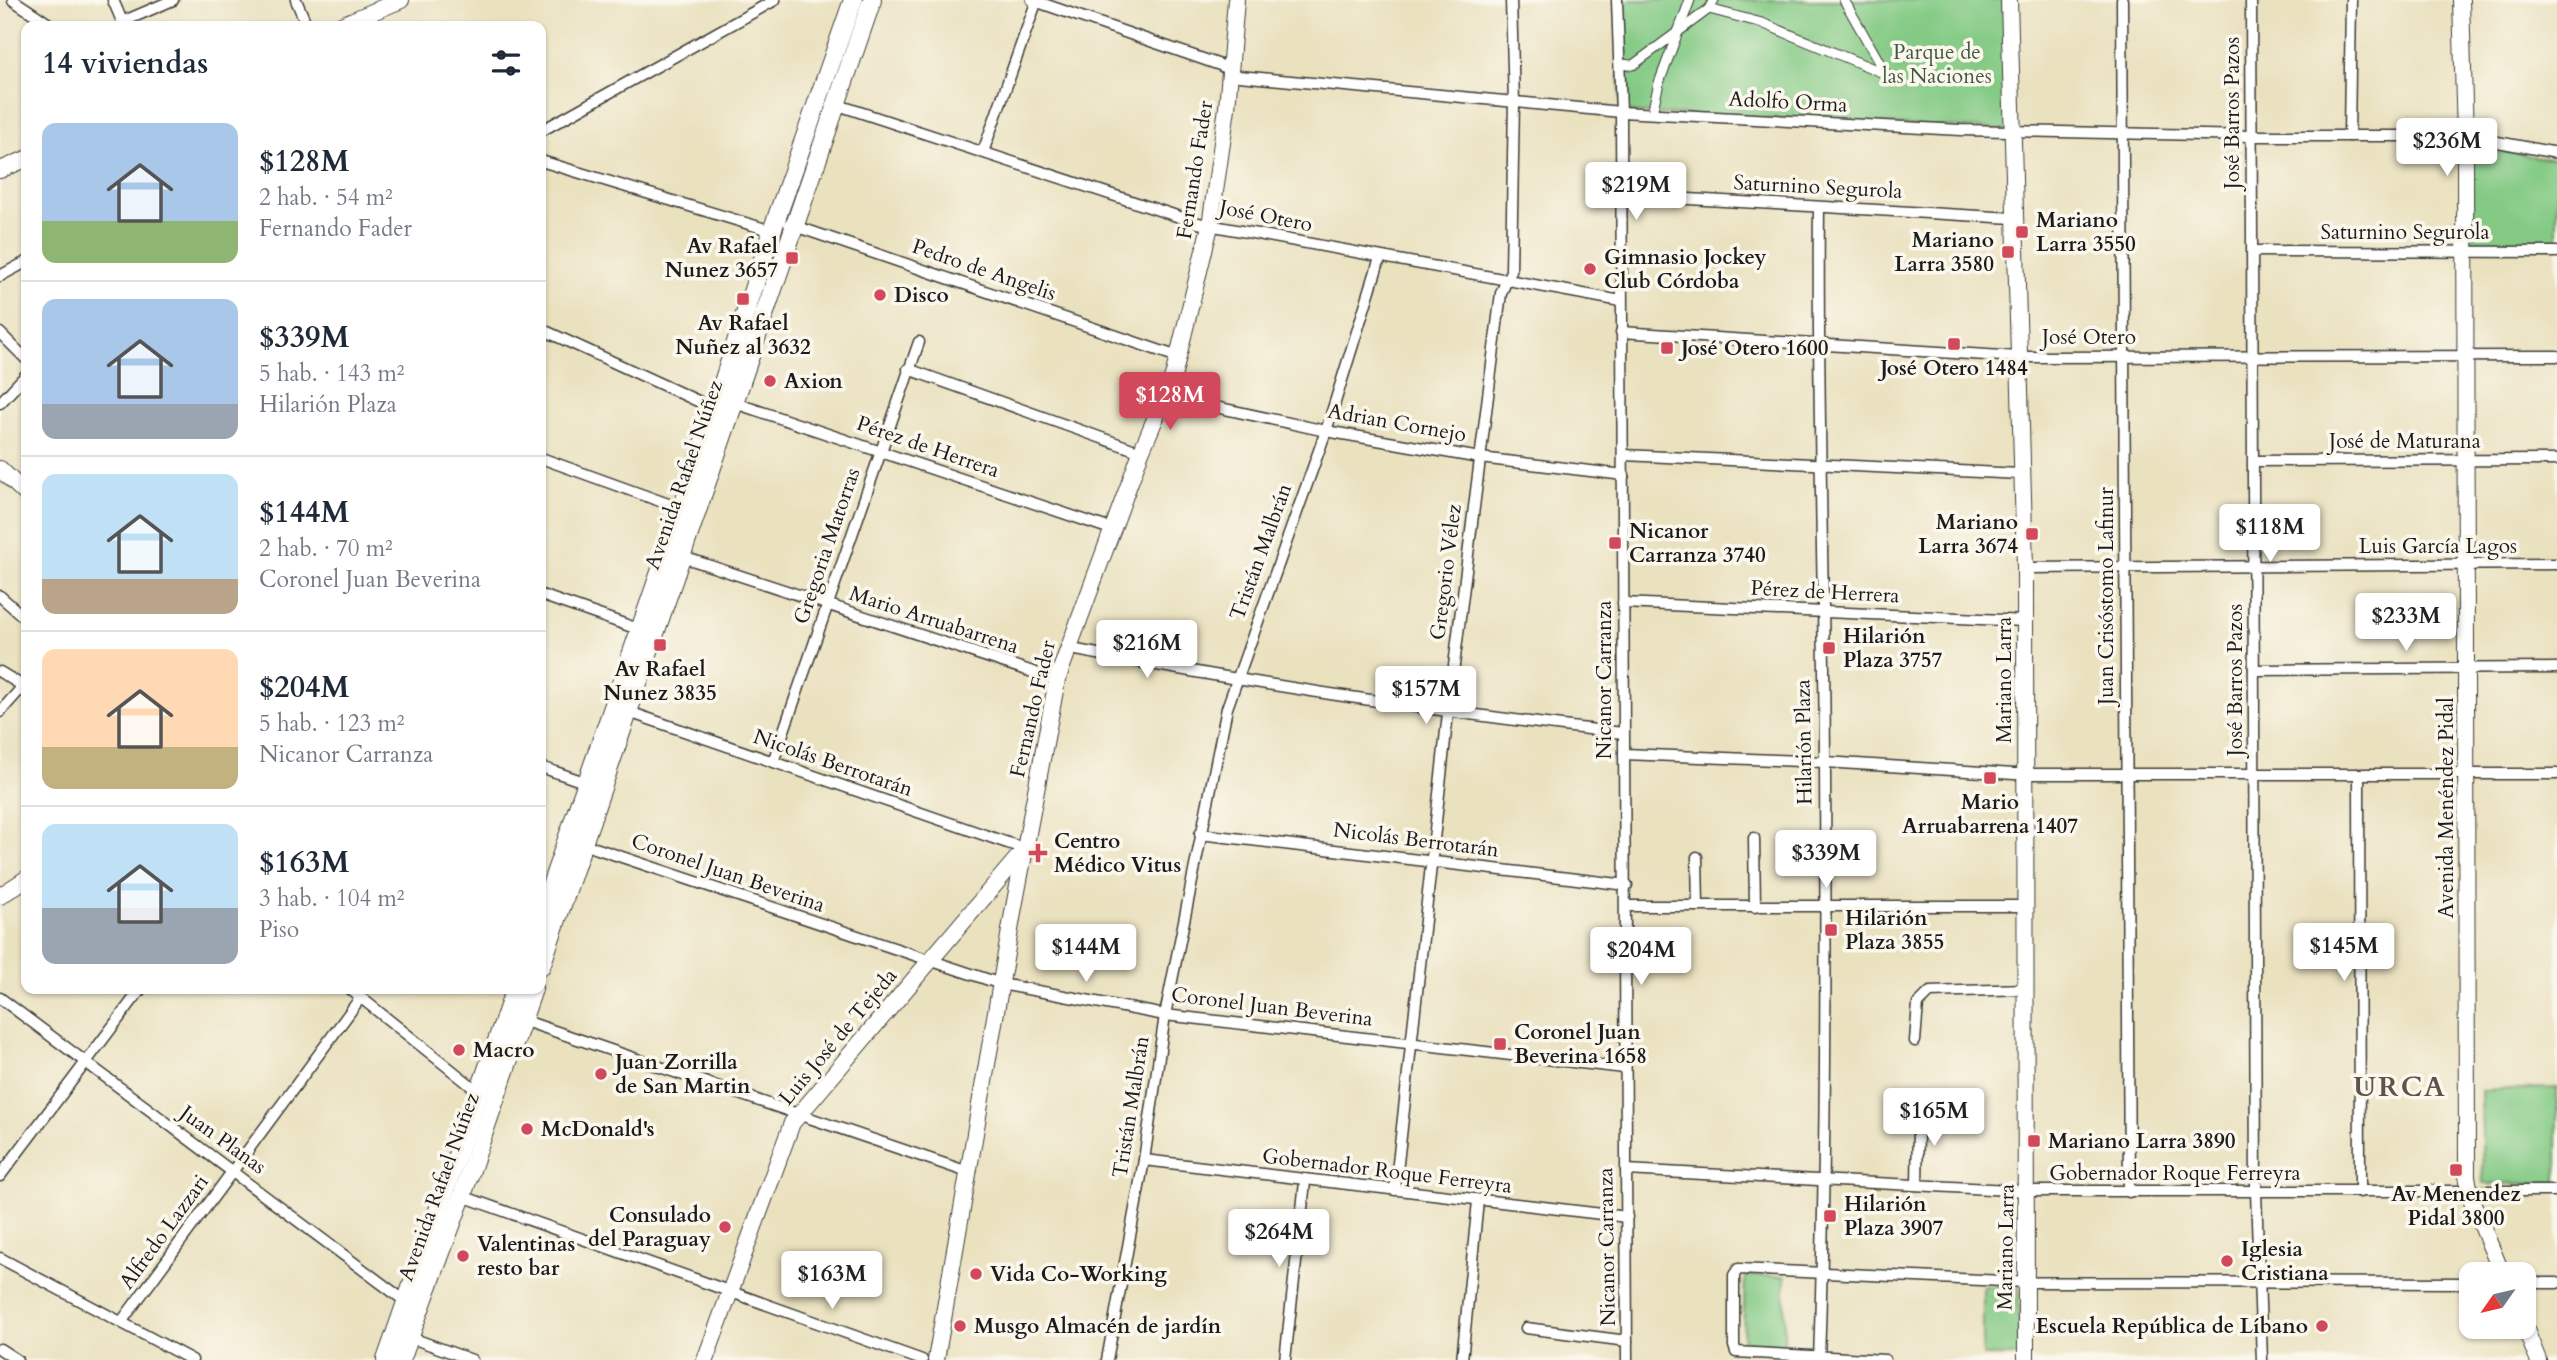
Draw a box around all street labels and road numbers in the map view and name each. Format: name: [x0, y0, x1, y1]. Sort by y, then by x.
street label: José Barros Pazos: [2218, 37, 2247, 192]
street label: Adolfo Orma: [1728, 84, 1848, 120]
street label: Fernando Fader: [1170, 98, 1220, 241]
street label: Saturnino Segurola: [1733, 168, 1903, 206]
street label: José Otero: [1214, 192, 1315, 239]
street label: Saturnino Segurola: [2321, 218, 2489, 247]
street label: Pedro de Angelis: [908, 232, 1060, 308]
street label: José Otero: [2039, 323, 2136, 352]
street label: Avenida Rafael Núñez: [638, 376, 730, 574]
street label: Adrian Cornejo: [1325, 397, 1469, 449]
street label: Pérez de Herrera: [853, 409, 1003, 485]
street label: José de Maturana: [2326, 427, 2481, 456]
street label: Gregoria Matorras: [787, 464, 867, 628]
street label: Tristán Malbrán: [1223, 480, 1299, 624]
street label: Juan Crisóstomo Lafinur: [2092, 487, 2121, 708]
street label: Gregorio Vélez: [1423, 502, 1469, 642]
street label: Luis García Lagos: [2359, 532, 2517, 561]
street label: Pérez de Herrera: [1750, 574, 1900, 610]
street label: Mario Arruabarrena: [846, 579, 1022, 661]
street label: Nicanor Carranza: [1590, 601, 1619, 759]
street label: José Barros Pazos: [2221, 604, 2250, 759]
street label: Mariano Larra: [1990, 617, 2019, 743]
street label: Fernando Fader: [1003, 637, 1063, 780]
street label: Hilarión Plaza: [1788, 679, 1820, 805]
street label: Avenida Menéndez Pidal: [2432, 697, 2461, 919]
street label: Nicolás Berrotarán: [749, 722, 917, 804]
street label: Nicolás Berrotarán: [1332, 815, 1501, 865]
street label: Coronel Juan Beverina: [627, 826, 829, 920]
street label: Luis José de Tejeda: [772, 962, 904, 1112]
street label: Coronel Juan Beverina: [1170, 980, 1374, 1034]
street label: Tristán Malbrán: [1105, 1034, 1157, 1180]
street label: Avenida Rafael Núñez: [391, 1088, 487, 1285]
street label: Juan Planas: [172, 1097, 272, 1181]
street label: Gobernador Roque Ferreyra: [1261, 1141, 1513, 1201]
street label: Gobernador Roque Ferreyra: [2049, 1159, 2301, 1188]
street label: Nicanor Carranza: [1591, 1167, 1623, 1327]
street label: Alfredo Lazzari: [113, 1169, 216, 1295]
street label: Mariano Larra: [1990, 1183, 2022, 1311]

